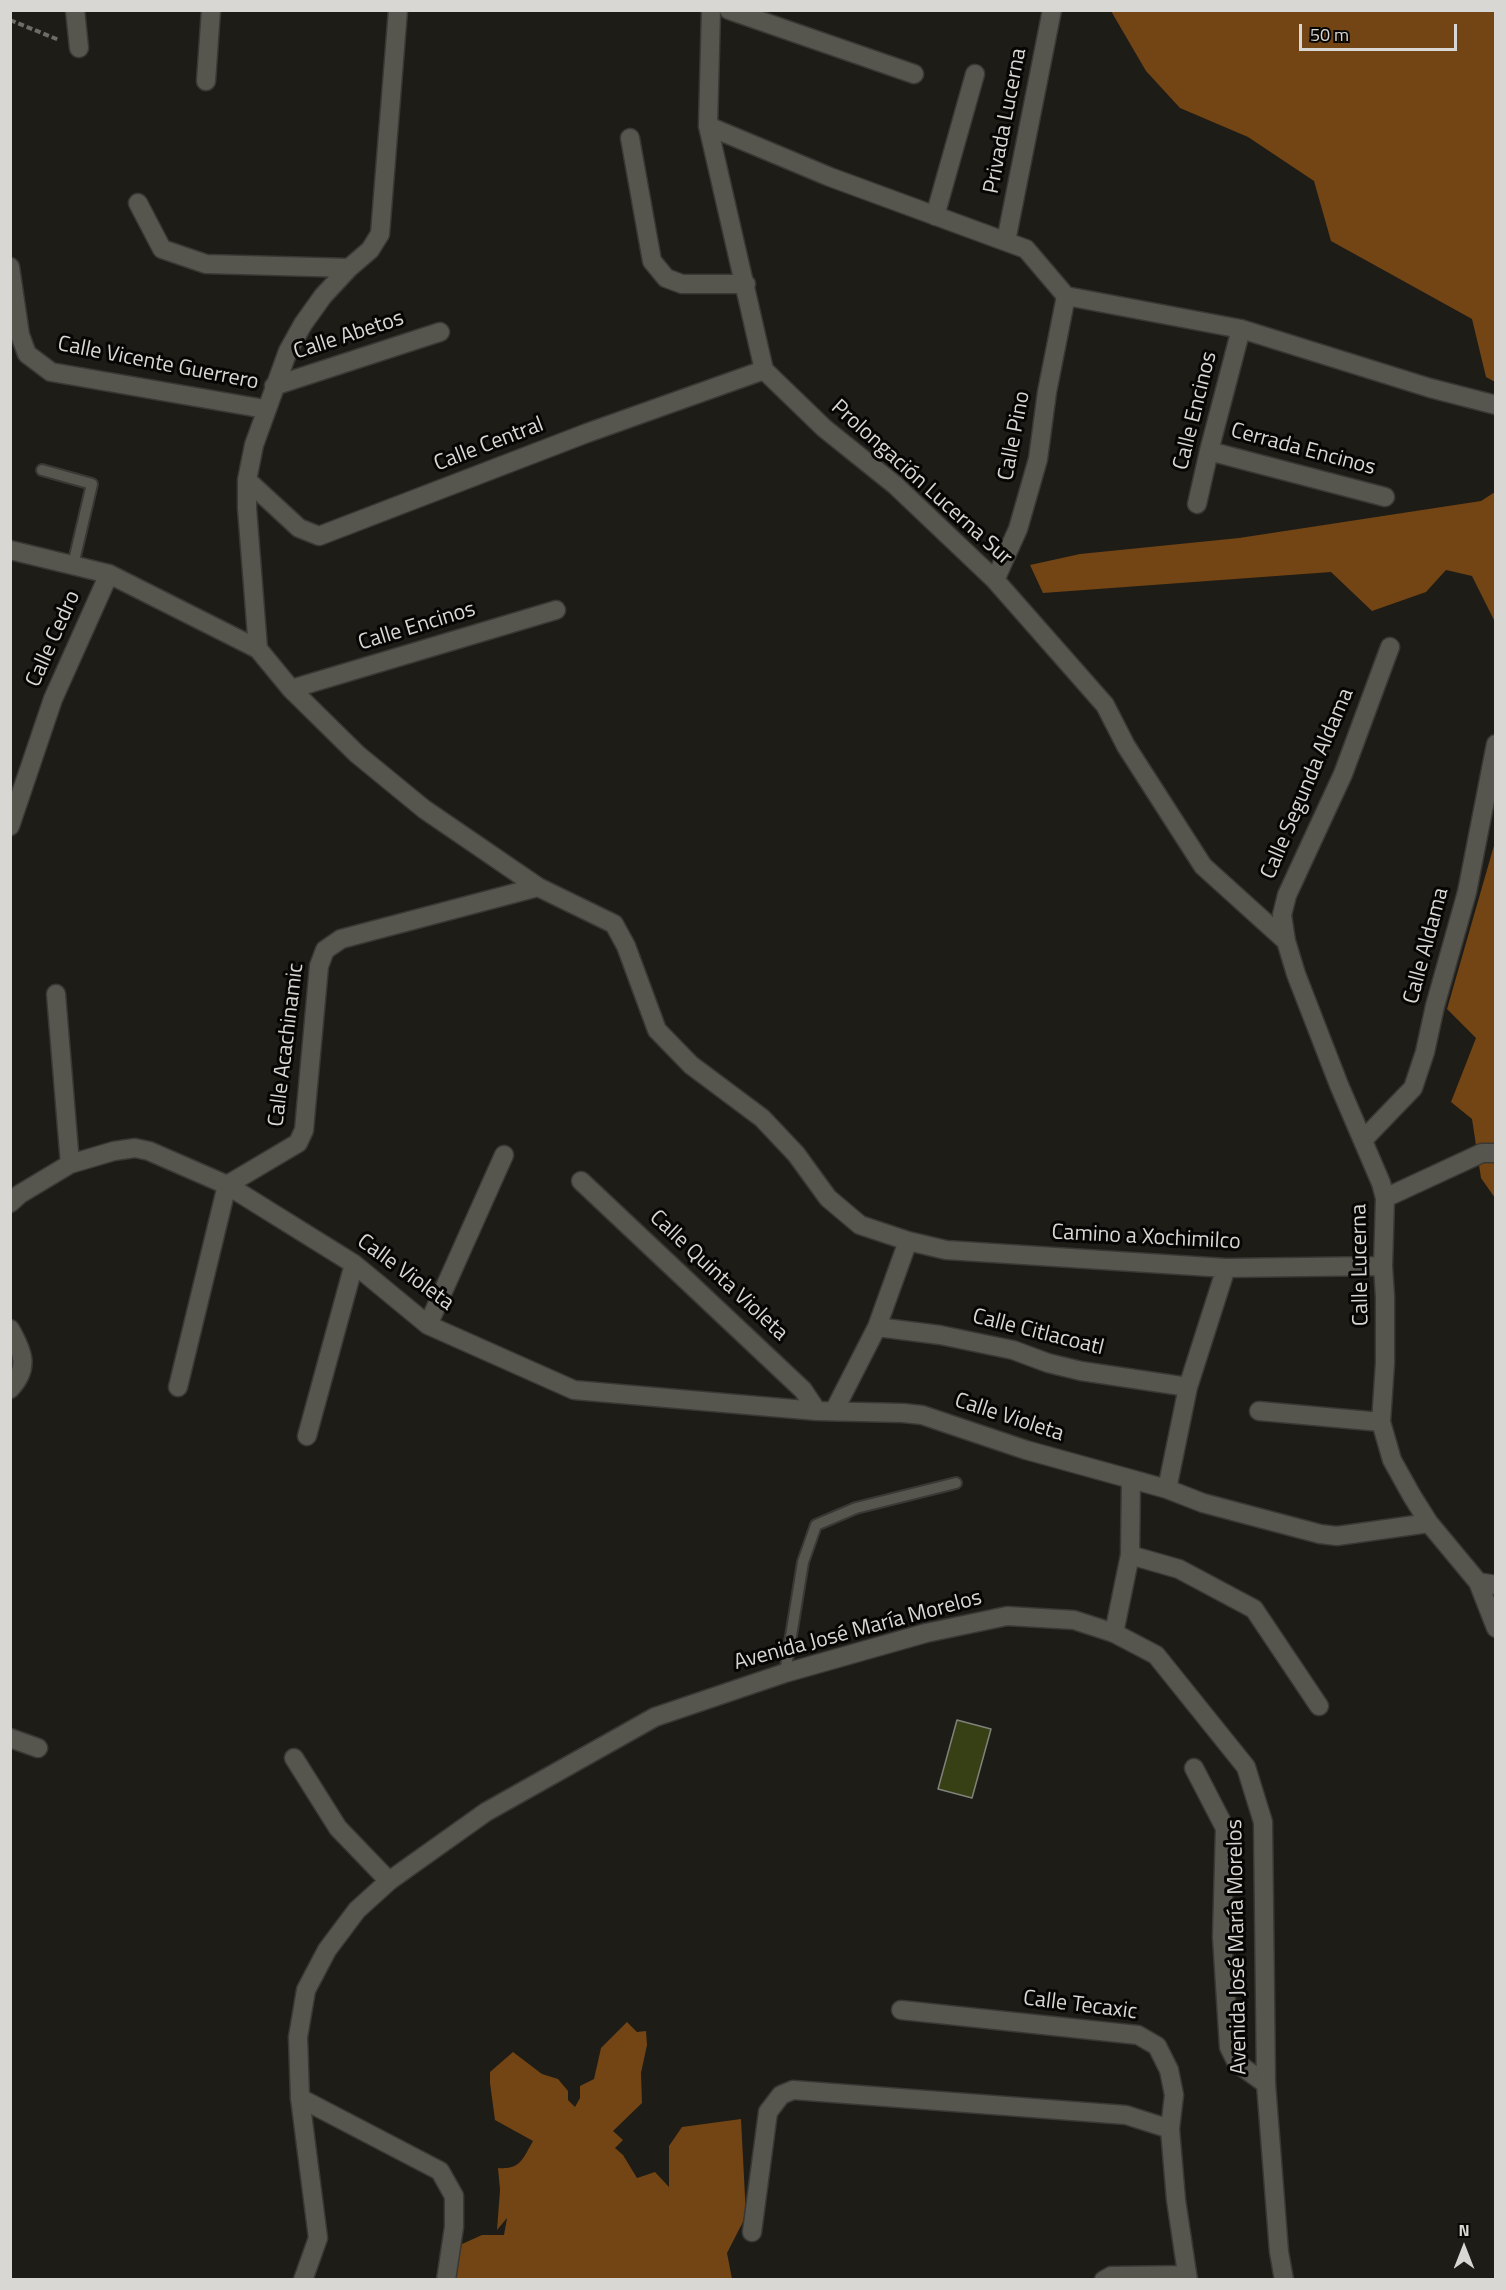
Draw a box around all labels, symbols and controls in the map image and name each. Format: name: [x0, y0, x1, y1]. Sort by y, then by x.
scale bar: [1302, 12, 1460, 50]
text: 50 m: [1310, 21, 1349, 48]
street label: Privada Lucerna: [979, 46, 1033, 196]
street label: Calle Abetos: [291, 306, 407, 366]
street label: Calle Vicente Guerrero: [55, 332, 261, 396]
street label: Calle Encinos: [1169, 349, 1223, 473]
street label: Calle Pino: [993, 389, 1037, 483]
street label: Prolongación Lucerna Sur: [825, 395, 1017, 571]
street label: Calle Central: [431, 412, 547, 478]
street label: Cerrada Encinos: [1228, 418, 1378, 482]
street label: Calle Cedro: [21, 587, 87, 691]
street label: Calle Encinos: [355, 597, 479, 657]
street label: Calle Segunda Aldama: [1256, 685, 1360, 883]
street label: Calle Aldama: [1399, 885, 1455, 1007]
street label: Calle Acachinamic: [264, 962, 310, 1128]
street label: Calle Lucerna: [1347, 1204, 1375, 1326]
street label: Calle Quinta Violeta: [643, 1205, 793, 1347]
street label: Camino a Xochimilco: [1051, 1220, 1241, 1256]
street label: Calle Violeta: [351, 1229, 459, 1317]
street label: Calle Citlacoatl: [969, 1304, 1107, 1362]
street label: Calle Violeta: [951, 1388, 1067, 1448]
street label: Avenida José María Morelos: [731, 1585, 985, 1677]
street label: Avenida José María Morelos: [1223, 1819, 1253, 2075]
street label: Calle Tecaxic: [1021, 1986, 1139, 2026]
north arrow: [1434, 2218, 1494, 2278]
text: N: [1458, 2218, 1470, 2242]

